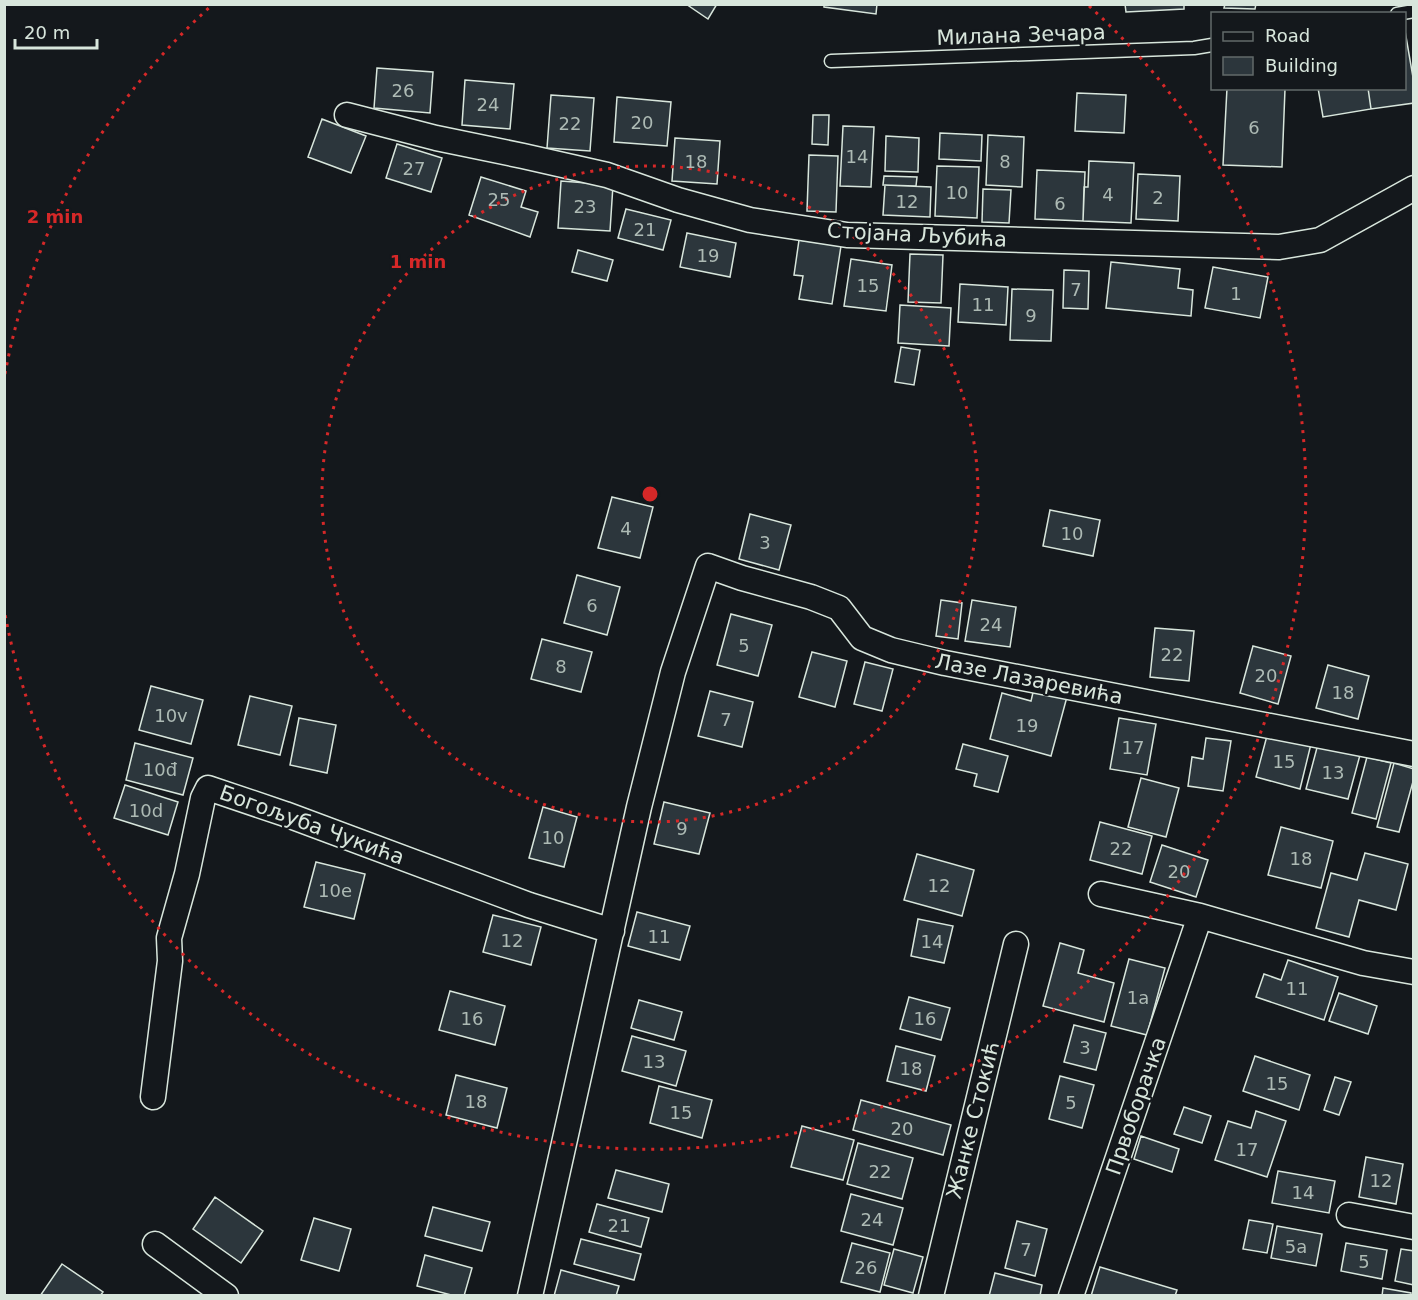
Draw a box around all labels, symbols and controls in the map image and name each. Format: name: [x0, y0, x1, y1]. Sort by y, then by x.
scale bar: [15, 12, 98, 50]
legend: [1211, 12, 1406, 90]
street label: Милана Зечара: [936, 20, 1106, 50]
text: 20 m: [24, 22, 70, 43]
text: Road: [1265, 25, 1310, 46]
text: Building: [1265, 55, 1338, 76]
house number: 26: [392, 80, 414, 101]
house number: 24: [477, 94, 499, 115]
house number: 20: [631, 112, 653, 133]
house number: 22: [559, 113, 581, 134]
house number: 6: [1248, 117, 1260, 138]
house number: 14: [846, 146, 868, 167]
house number: 18: [685, 151, 707, 172]
house number: 8: [999, 151, 1011, 172]
house number: 27: [403, 158, 425, 179]
house number: 10: [946, 182, 968, 203]
house number: 4: [1102, 184, 1114, 205]
house number: 2: [1152, 187, 1164, 208]
house number: 25: [488, 189, 510, 210]
house number: 12: [896, 191, 918, 212]
house number: 6: [1054, 193, 1066, 214]
house number: 23: [574, 196, 596, 217]
text: 2 min: [27, 206, 83, 227]
street label: Стојана Љубића: [826, 218, 1008, 252]
house number: 21: [634, 219, 656, 240]
house number: 19: [697, 245, 719, 266]
text: 1 min: [390, 251, 446, 272]
house number: 15: [857, 275, 879, 296]
house number: 7: [1070, 279, 1082, 300]
house number: 1: [1230, 283, 1242, 304]
house number: 11: [972, 294, 994, 315]
house number: 9: [1025, 305, 1037, 326]
centre of rings: [640, 484, 660, 504]
house number: 4: [620, 518, 632, 539]
house number: 10: [1061, 523, 1083, 544]
house number: 3: [759, 532, 771, 553]
house number: 6: [586, 595, 598, 616]
house number: 24: [980, 614, 1002, 635]
house number: 5: [738, 635, 750, 656]
house number: 22: [1161, 644, 1183, 665]
street label: Лазе Лазаревића: [933, 649, 1125, 709]
house number: 8: [555, 656, 567, 677]
house number: 20: [1255, 665, 1277, 686]
house number: 18: [1332, 682, 1354, 703]
house number: 10v: [154, 705, 188, 726]
house number: 7: [720, 709, 732, 730]
house number: 19: [1016, 715, 1038, 736]
house number: 17: [1122, 737, 1144, 758]
house number: 15: [1273, 751, 1295, 772]
house number: 10đ: [143, 759, 178, 780]
house number: 13: [1322, 762, 1344, 783]
street label: Богољуба Чукића: [216, 780, 408, 870]
house number: 10d: [129, 800, 163, 821]
house number: 9: [676, 818, 688, 839]
house number: 10: [542, 827, 564, 848]
house number: 22: [1110, 838, 1132, 859]
house number: 18: [1290, 848, 1312, 869]
house number: 20: [1168, 861, 1190, 882]
house number: 12: [928, 875, 950, 896]
house number: 10e: [318, 880, 352, 901]
house number: 11: [648, 926, 670, 947]
house number: 12: [501, 930, 523, 951]
house number: 14: [921, 931, 943, 952]
house number: 11: [1286, 978, 1308, 999]
house number: 1a: [1127, 987, 1149, 1008]
house number: 16: [461, 1008, 483, 1029]
house number: 16: [914, 1008, 936, 1029]
street label: Првоборачка: [1101, 1034, 1171, 1178]
house number: 3: [1079, 1037, 1091, 1058]
street label: Жанке Стокић: [942, 1039, 1004, 1201]
house number: 13: [643, 1051, 665, 1072]
house number: 18: [900, 1058, 922, 1079]
house number: 15: [1266, 1073, 1288, 1094]
house number: 18: [465, 1091, 487, 1112]
house number: 5: [1065, 1092, 1077, 1113]
house number: 15: [670, 1102, 692, 1123]
house number: 20: [891, 1118, 913, 1139]
house number: 17: [1236, 1139, 1258, 1160]
house number: 22: [869, 1161, 891, 1182]
house number: 12: [1370, 1170, 1392, 1191]
house number: 14: [1292, 1182, 1314, 1203]
house number: 24: [861, 1209, 883, 1230]
house number: 21: [608, 1215, 630, 1236]
house number: 5a: [1285, 1236, 1307, 1257]
house number: 7: [1020, 1239, 1032, 1260]
house number: 5: [1358, 1251, 1370, 1272]
house number: 26: [855, 1257, 877, 1278]

